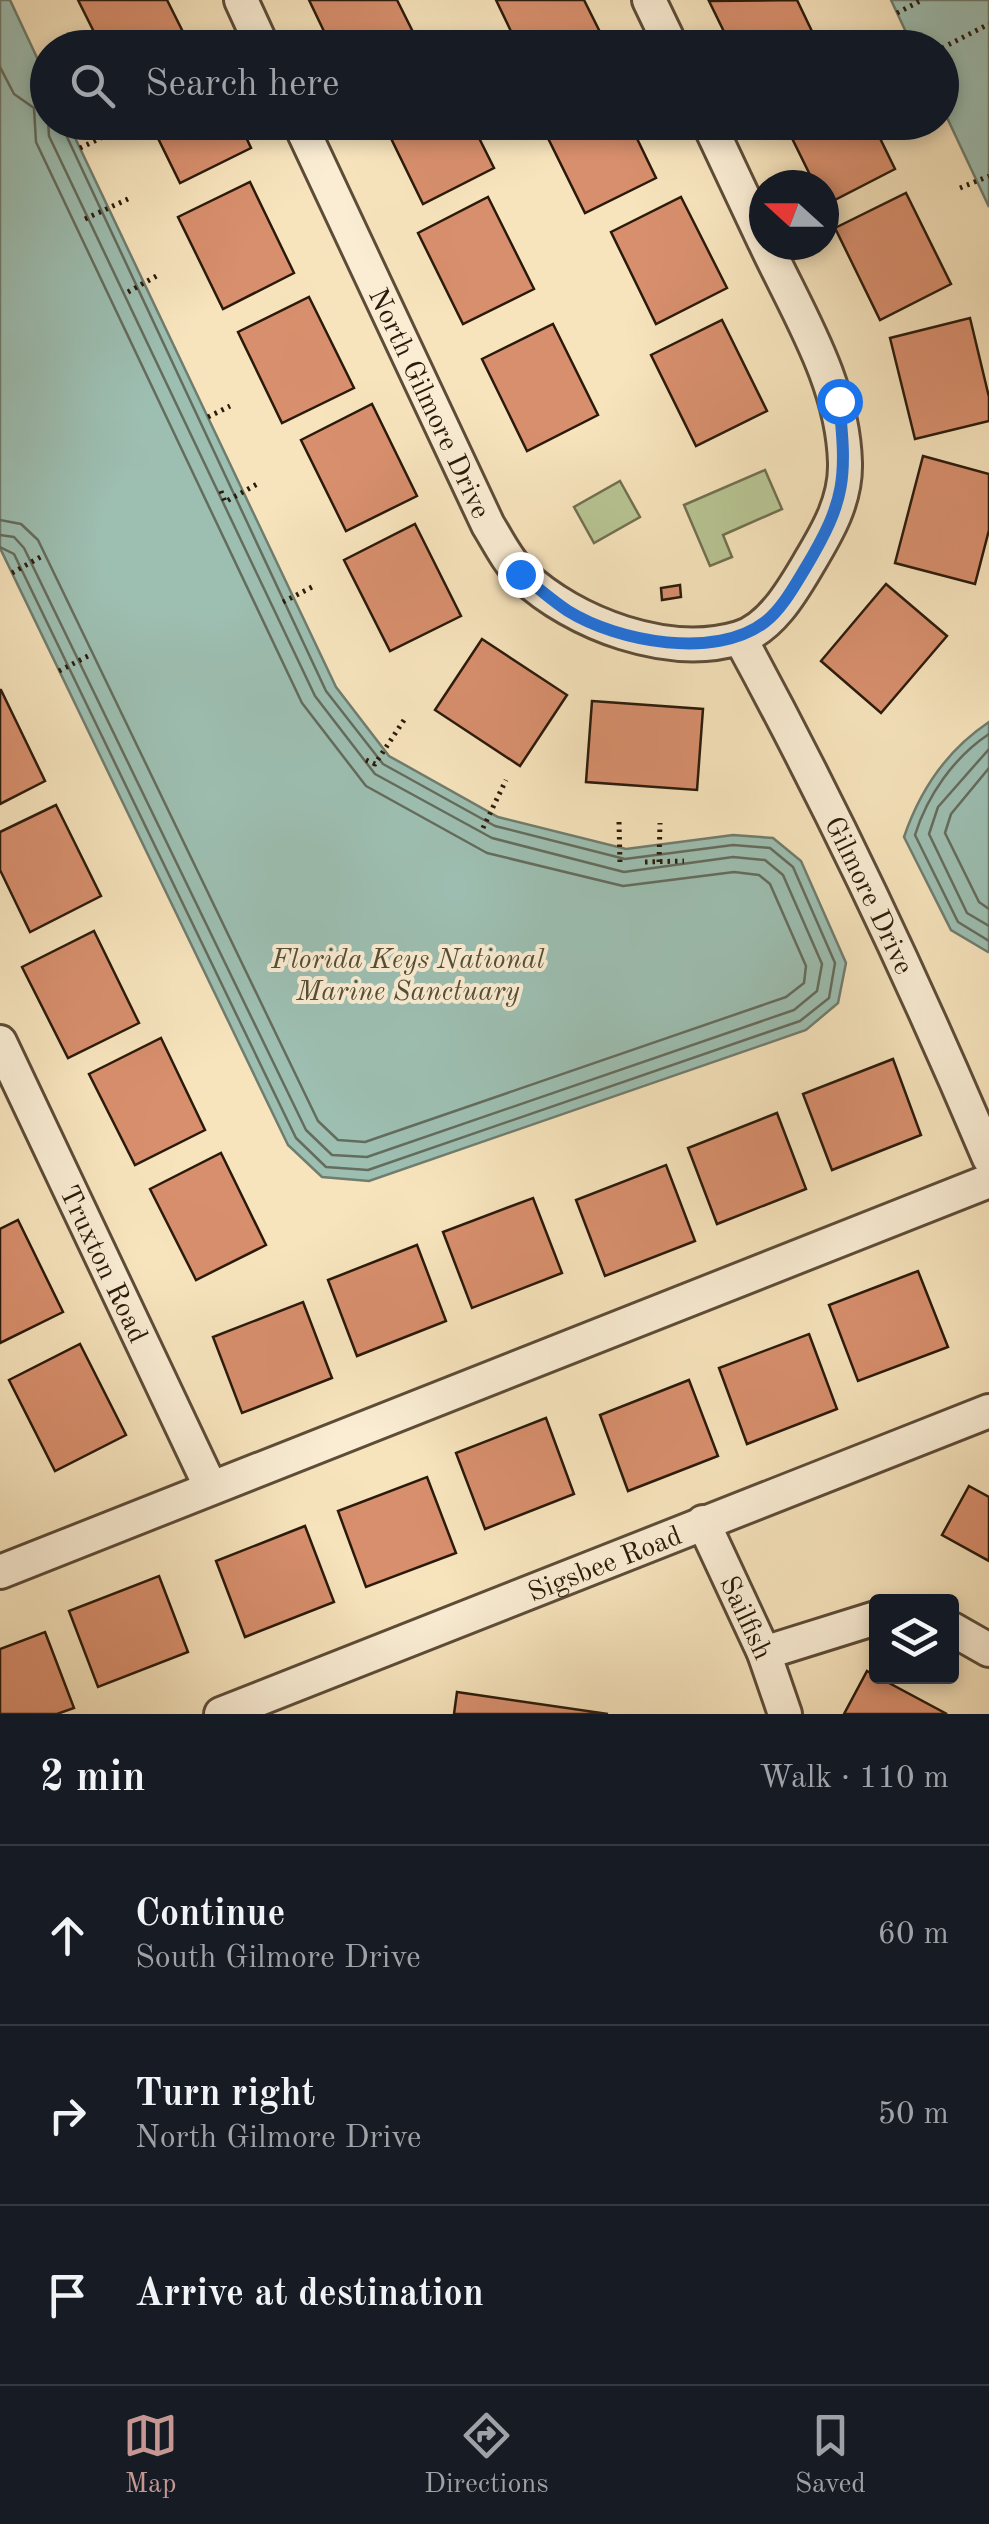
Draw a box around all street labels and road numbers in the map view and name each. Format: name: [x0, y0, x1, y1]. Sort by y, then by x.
street label: North Gilmore Drive: [362, 284, 494, 523]
street label: Gilmore Drive: [818, 813, 917, 979]
street label: Truxton Road: [53, 1182, 151, 1348]
street label: Sigsbee Road: [525, 1523, 686, 1608]
street label: Sailfish: [713, 1572, 776, 1665]

